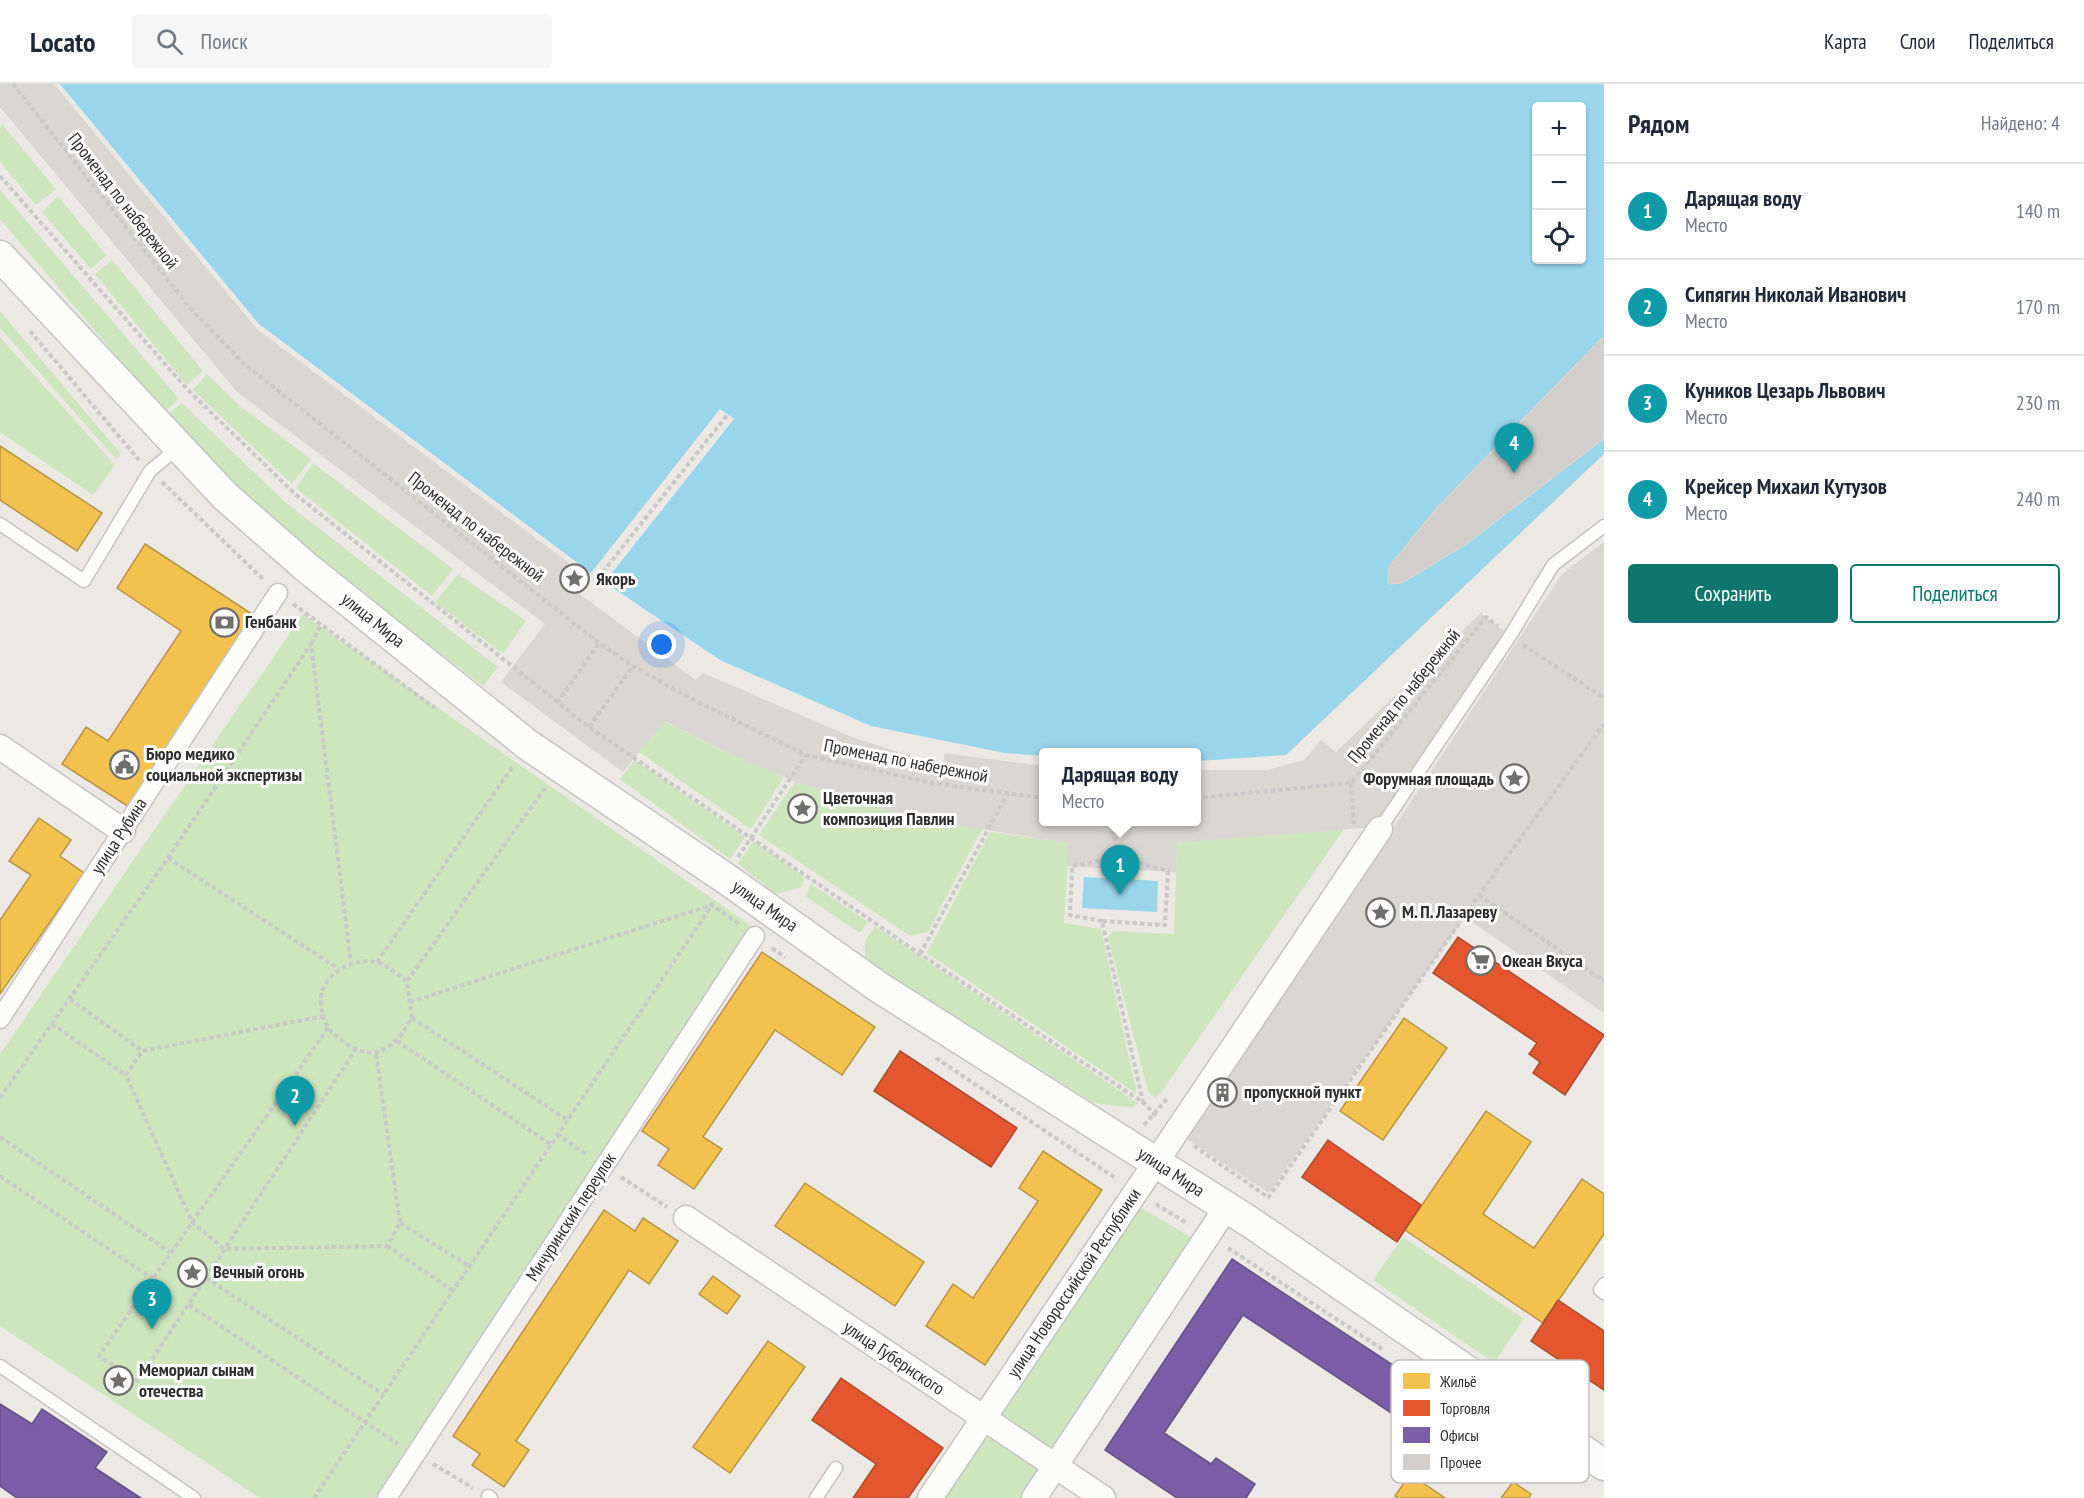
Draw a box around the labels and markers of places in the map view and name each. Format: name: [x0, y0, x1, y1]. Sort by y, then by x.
pin: 4: [1494, 424, 1534, 473]
place icon: Якорь: [559, 563, 591, 595]
place label: Якорь: [596, 567, 636, 590]
bank icon: Генбанк: [208, 606, 240, 638]
place label: Генбанк: [245, 610, 297, 633]
place label: Бюро медико социальной экспертизы: [146, 742, 302, 786]
public building icon: Бюро медико социальной экспертизы: [109, 748, 141, 780]
place icon: Форумная площадь: [1499, 763, 1531, 795]
place label: Форумная площадь: [1363, 767, 1495, 790]
place label: Цветочная композиция Павлин: [823, 786, 955, 830]
place icon: Цветочная композиция Павлин: [786, 792, 818, 824]
pin: 1: [1100, 846, 1140, 895]
place icon: М. П. Лазареву: [1365, 896, 1397, 928]
place label: М. П. Лазареву: [1402, 900, 1498, 923]
supermarket icon: Океан Вкуса: [1465, 945, 1497, 977]
place label: Океан Вкуса: [1502, 949, 1583, 972]
pin: 2: [276, 1076, 314, 1126]
building icon: пропускной пункт: [1207, 1076, 1239, 1108]
place label: пропускной пункт: [1244, 1080, 1362, 1103]
place icon: Вечный огонь: [176, 1256, 208, 1288]
place label: Вечный огонь: [213, 1260, 305, 1283]
pin: 3: [132, 1280, 172, 1329]
place label: Мемориал сынам отечества: [139, 1358, 254, 1402]
place icon: Мемориал сынам отечества: [102, 1364, 134, 1396]

